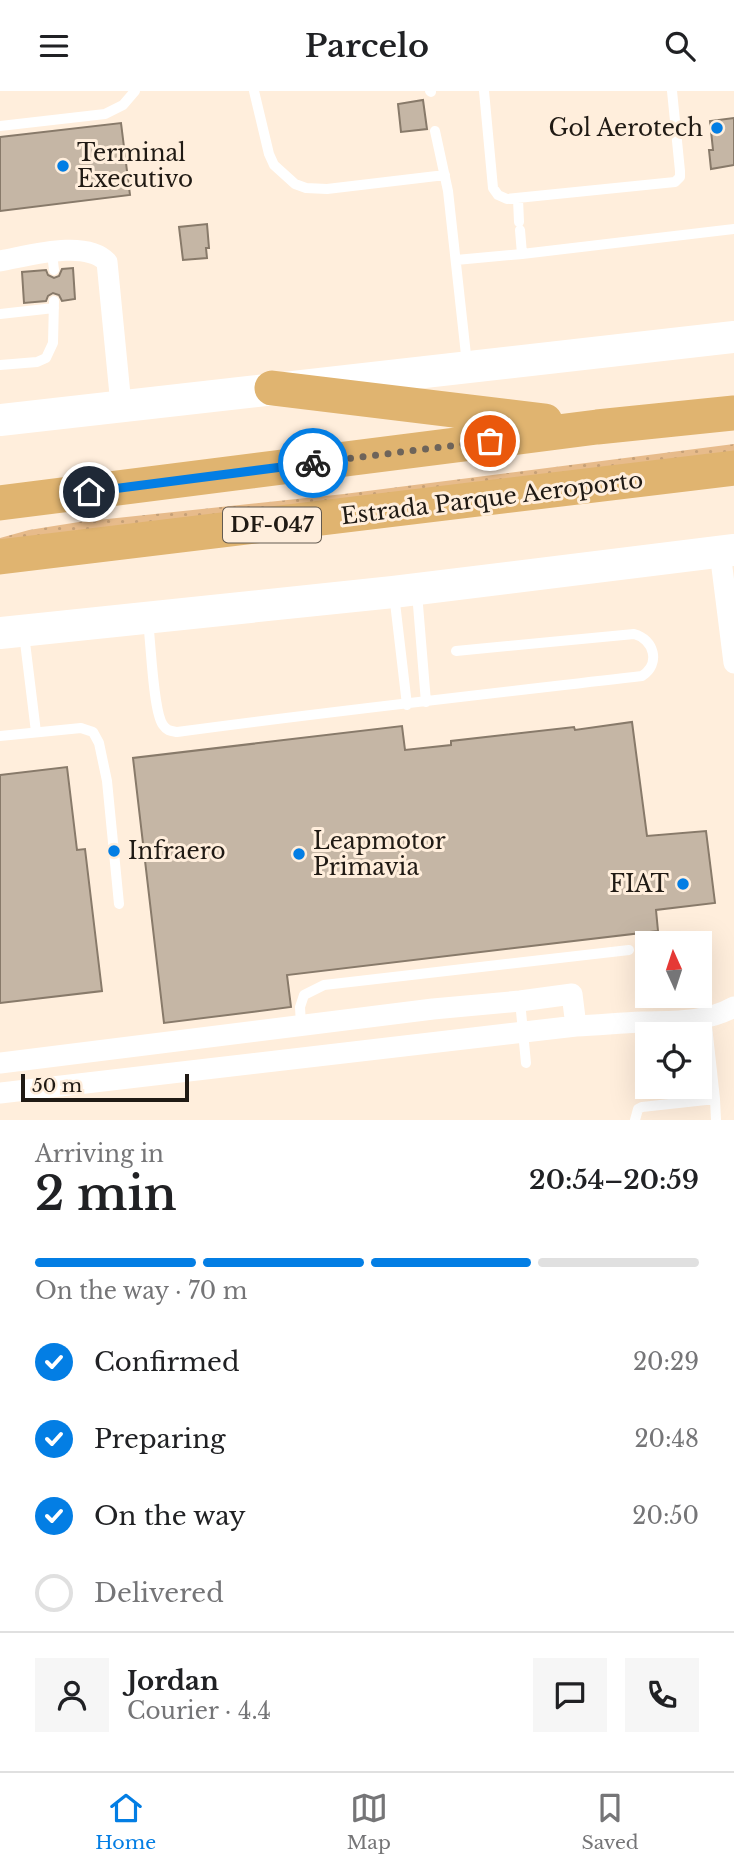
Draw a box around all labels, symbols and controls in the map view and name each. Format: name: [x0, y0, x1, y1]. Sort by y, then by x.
text: Parcelo: [305, 26, 429, 66]
icon: menu: [35, 27, 73, 65]
icon: search: [661, 27, 699, 65]
place label: Gol Aerotech: [548, 114, 703, 142]
marker: Gol Aerotech: [709, 120, 725, 136]
place label: Terminal Executivo: [77, 139, 193, 193]
marker: Terminal Executivo: [55, 158, 71, 174]
pin: [460, 411, 520, 471]
icon: bag: [471, 422, 509, 460]
courier: [278, 428, 348, 498]
icon: bike: [294, 444, 332, 482]
pin: [59, 462, 119, 522]
street label: Estrada Parque Aeroporto: [339, 466, 645, 530]
icon: home: [70, 473, 108, 511]
road number: DF-047: [223, 507, 321, 543]
place label: Leapmotor Primavia: [313, 827, 446, 881]
place label: Infraero: [128, 837, 226, 865]
marker: Infraero: [106, 843, 122, 859]
marker: Leapmotor Primavia: [291, 846, 307, 862]
place label: FIAT: [609, 870, 670, 898]
marker: FIAT: [675, 876, 691, 892]
north arrow: [635, 931, 712, 1008]
map controls: [635, 931, 712, 1099]
button: locate: [635, 1022, 712, 1099]
scale bar: [21, 1071, 189, 1103]
text: 50 m: [32, 1074, 82, 1097]
text: Arriving in: [35, 1140, 164, 1168]
text: 20:54–20:59: [529, 1164, 699, 1196]
text: 2 min: [35, 1165, 177, 1222]
text: On the way · 70 m: [35, 1277, 248, 1305]
icon: check: [35, 1343, 73, 1381]
text: Confirmed: [94, 1346, 239, 1378]
text: 20:29: [633, 1348, 699, 1376]
icon: check: [35, 1420, 73, 1458]
text: Preparing: [94, 1423, 226, 1455]
text: 20:48: [634, 1425, 699, 1453]
icon: check: [35, 1497, 73, 1535]
text: On the way: [94, 1500, 246, 1532]
text: 20:50: [632, 1502, 699, 1530]
text: Delivered: [94, 1577, 224, 1609]
button: person: [35, 1658, 109, 1732]
button: chat: [533, 1658, 607, 1732]
button: phone: [625, 1658, 699, 1732]
text: Jordan: [127, 1665, 219, 1697]
text: Courier · 4.4: [127, 1697, 271, 1725]
tab: Home: [95, 1789, 156, 1854]
tab: Map: [347, 1789, 391, 1854]
tab: Saved: [581, 1789, 639, 1854]

